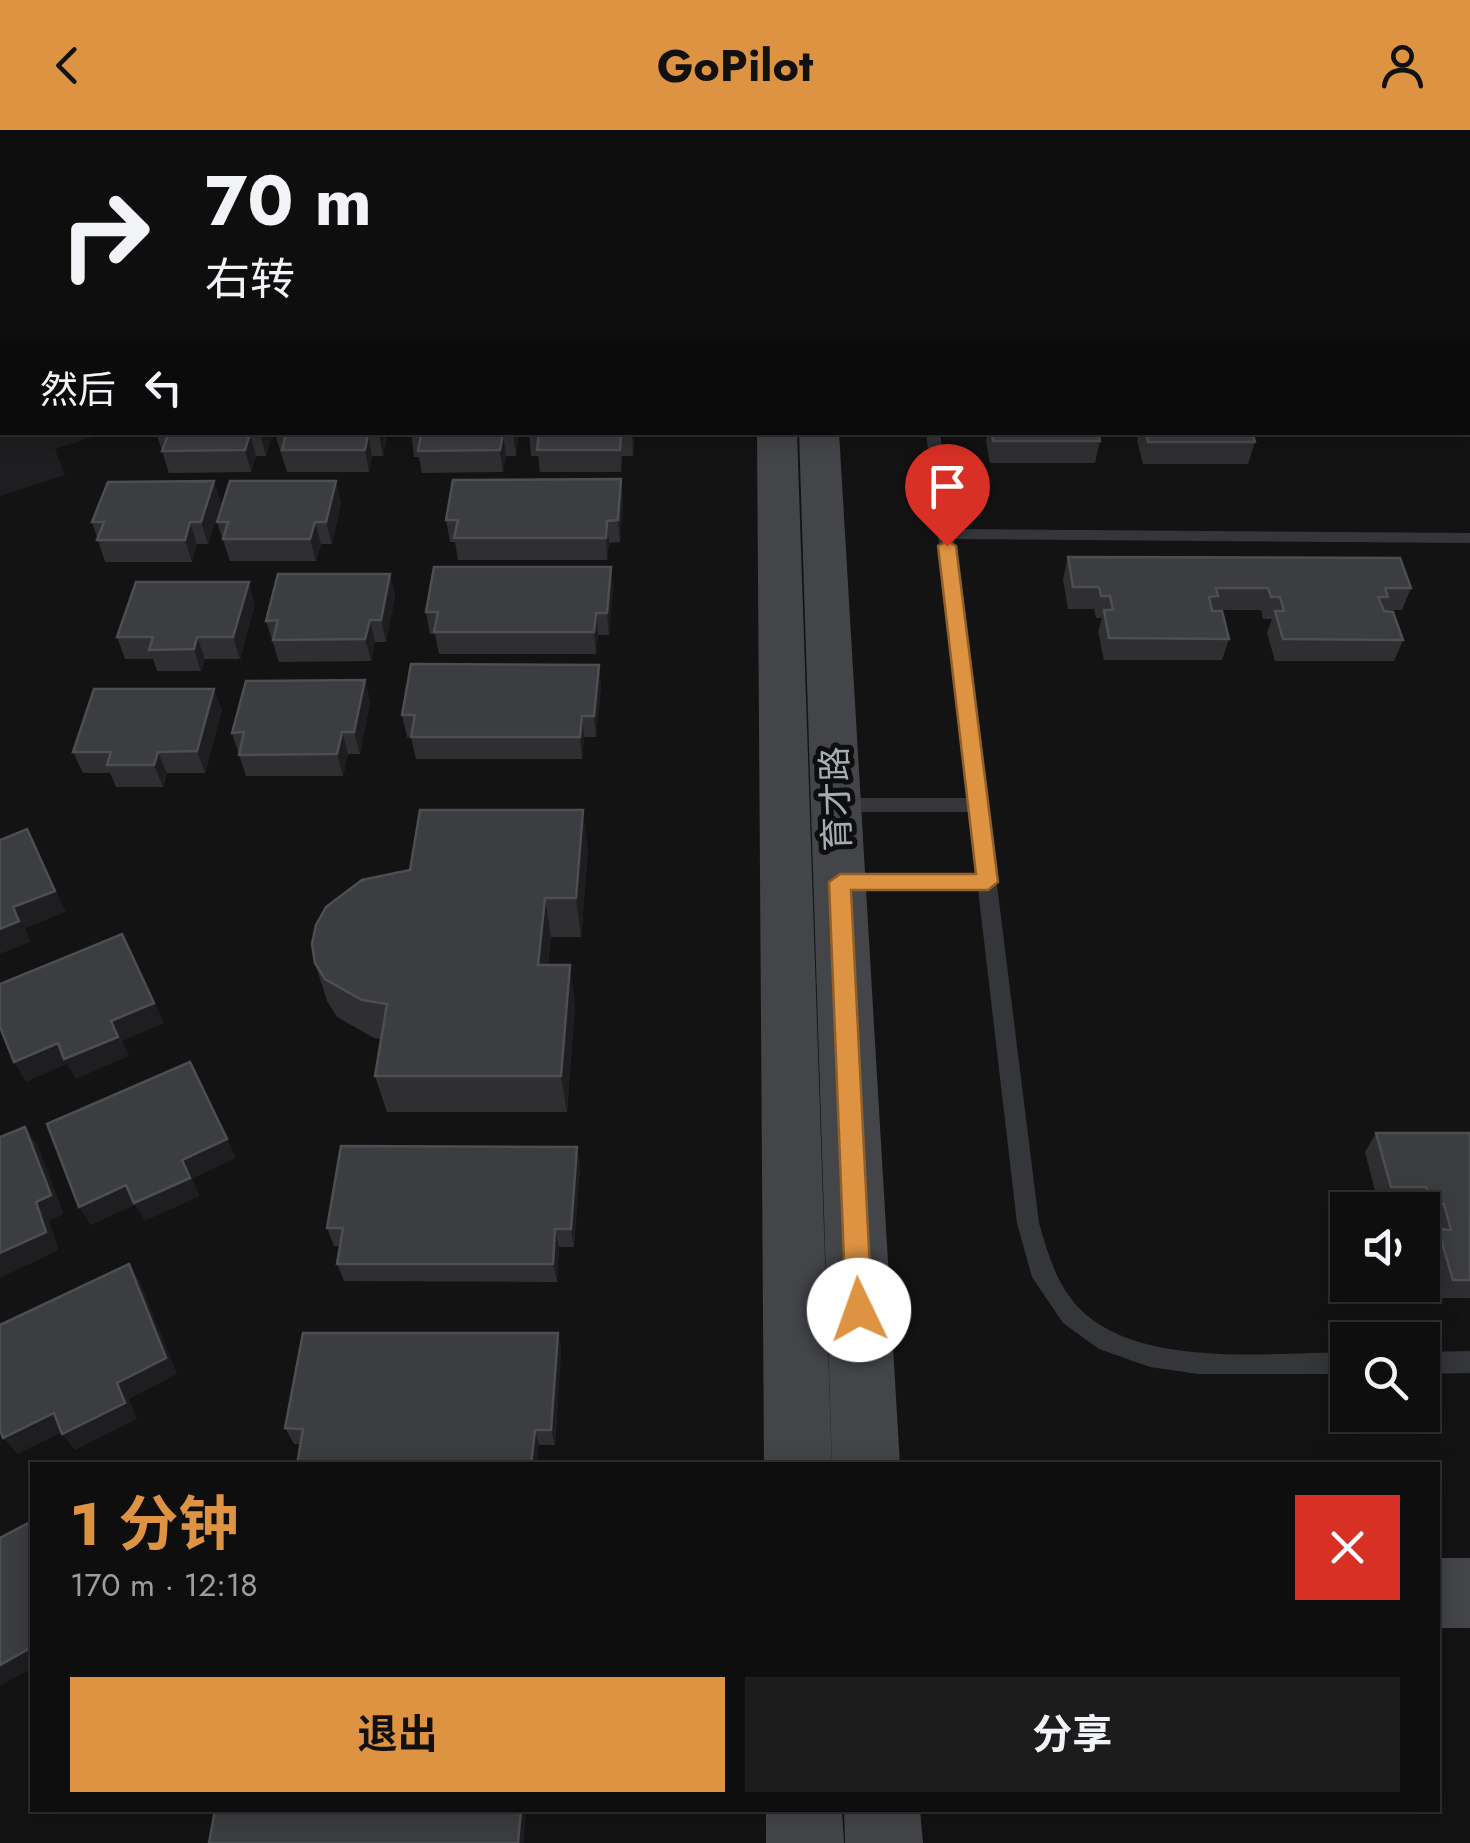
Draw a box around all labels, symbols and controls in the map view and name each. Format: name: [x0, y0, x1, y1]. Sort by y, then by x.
text: GoPilot: [657, 33, 813, 98]
icon: back: [40, 38, 95, 93]
icon: person: [1375, 38, 1430, 93]
text: 70 m: [205, 150, 372, 251]
icon: right: [40, 170, 170, 300]
text: 右转: [205, 247, 295, 312]
icon: left: [136, 360, 191, 415]
text: 然后: [40, 362, 116, 417]
pin: [905, 444, 990, 547]
icon: arrive: [920, 459, 975, 514]
street label: 育才路: [809, 746, 863, 852]
map controls: [1330, 1192, 1440, 1432]
button: sound: [1330, 1192, 1440, 1302]
position arrow: [807, 1258, 911, 1362]
button: search: [1330, 1322, 1440, 1432]
text: 1 分钟: [70, 1481, 239, 1568]
button: close: [1295, 1495, 1400, 1600]
text: 170 m · 12:18: [70, 1562, 258, 1608]
button: 退出: [70, 1677, 725, 1792]
button: 分享: [745, 1677, 1400, 1792]

